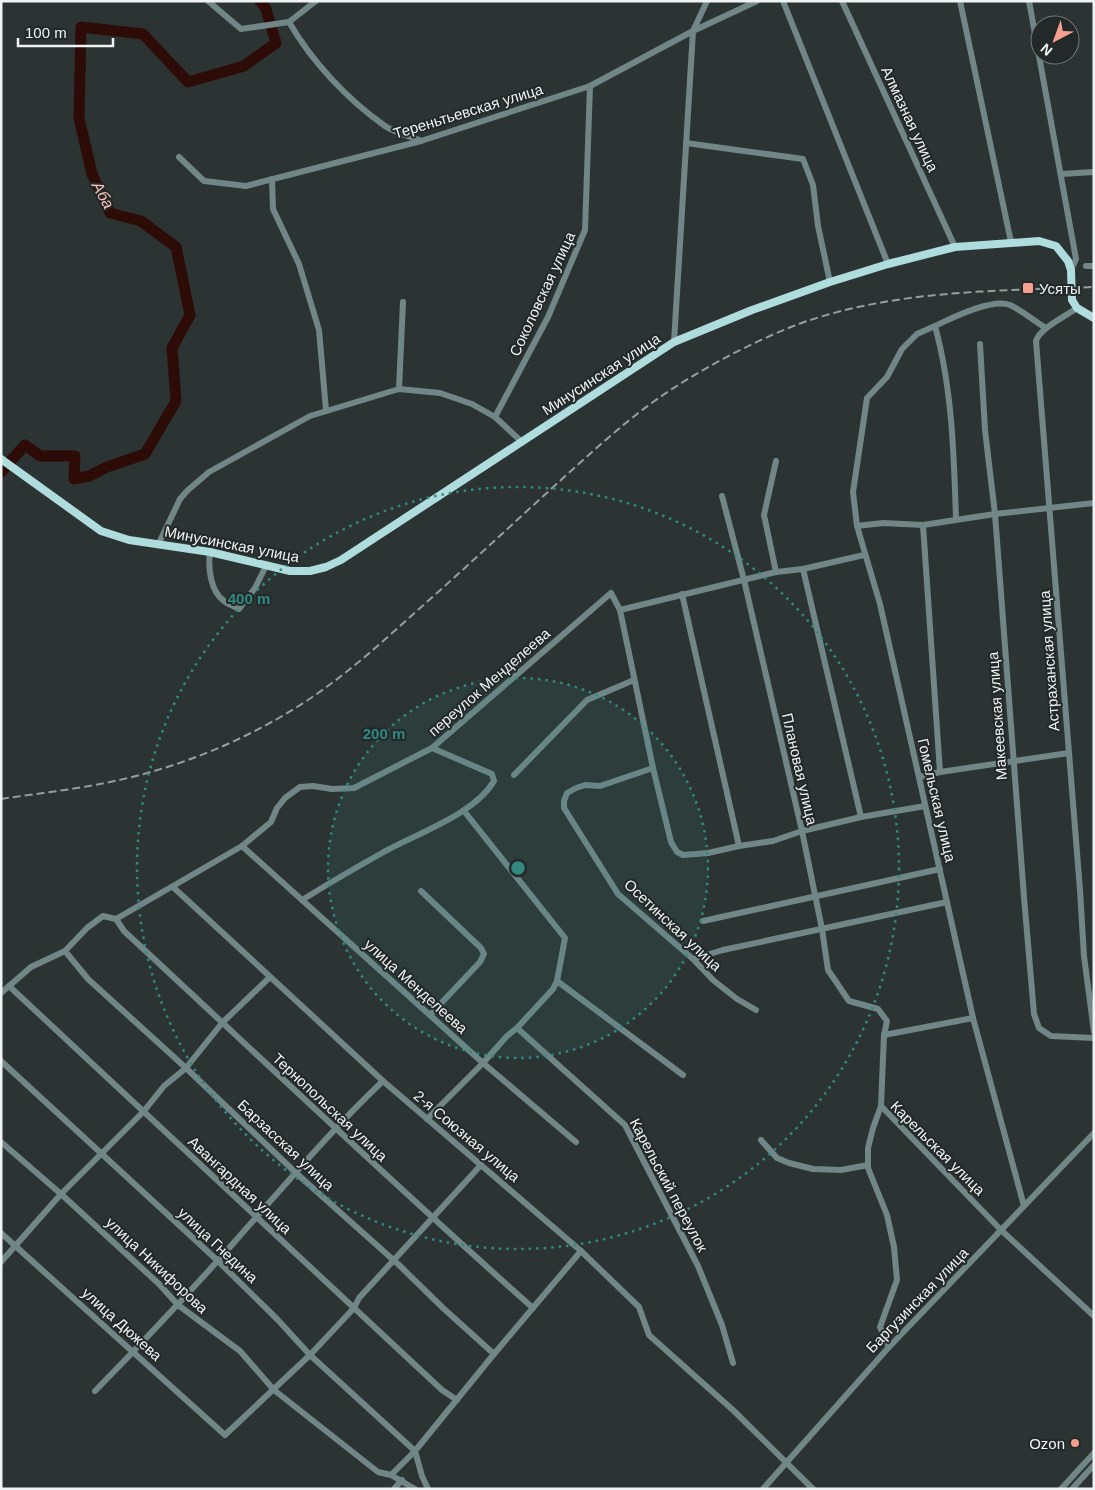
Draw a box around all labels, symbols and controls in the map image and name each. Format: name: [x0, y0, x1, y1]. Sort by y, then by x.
scale bar: [18, 15, 112, 47]
north arrow: [1030, 15, 1080, 65]
text: 100 m: [25, 24, 67, 41]
text: N: [1037, 40, 1056, 59]
street label: Алмазная улица: [878, 64, 942, 175]
street label: Тереньтьевская улица: [391, 80, 545, 142]
water label: Аба: [88, 178, 117, 212]
street label: Соколовская улица: [506, 229, 579, 359]
place label: Усяты: [1039, 280, 1081, 297]
marker: Усяты: [1021, 281, 1035, 295]
street label: Минусинская улица: [539, 329, 664, 418]
street label: Минусинская улица: [163, 523, 301, 566]
street label: Астраханская улица: [1036, 589, 1062, 732]
text: 400 m: [228, 590, 270, 607]
street label: переулок Менделеева: [425, 624, 554, 739]
street label: Макеевская улица: [984, 651, 1010, 781]
street label: Плановая улица: [779, 711, 821, 827]
text: 200 m: [363, 725, 405, 742]
street label: Гомельская улица: [914, 736, 960, 864]
centre of rings: [509, 859, 527, 877]
street label: Осетинская улица: [621, 876, 726, 975]
street label: улица Менделеева: [361, 935, 472, 1037]
street label: Тернопольская улица: [269, 1049, 391, 1165]
street label: 2-я Союзная улица: [411, 1087, 524, 1186]
street label: Барзасская улица: [234, 1096, 338, 1194]
street label: Карельская улица: [887, 1097, 989, 1199]
street label: Карельский переулок: [627, 1115, 712, 1255]
street label: Авангардная улица: [185, 1133, 296, 1238]
street label: улица Гнедина: [175, 1204, 262, 1287]
street label: улица Никифорова: [103, 1213, 212, 1317]
street label: Баргузинская улица: [862, 1244, 972, 1356]
street label: улица Дюжева: [79, 1284, 166, 1365]
place label: Ozon: [1029, 1435, 1065, 1452]
marker: Ozon: [1069, 1437, 1081, 1449]

